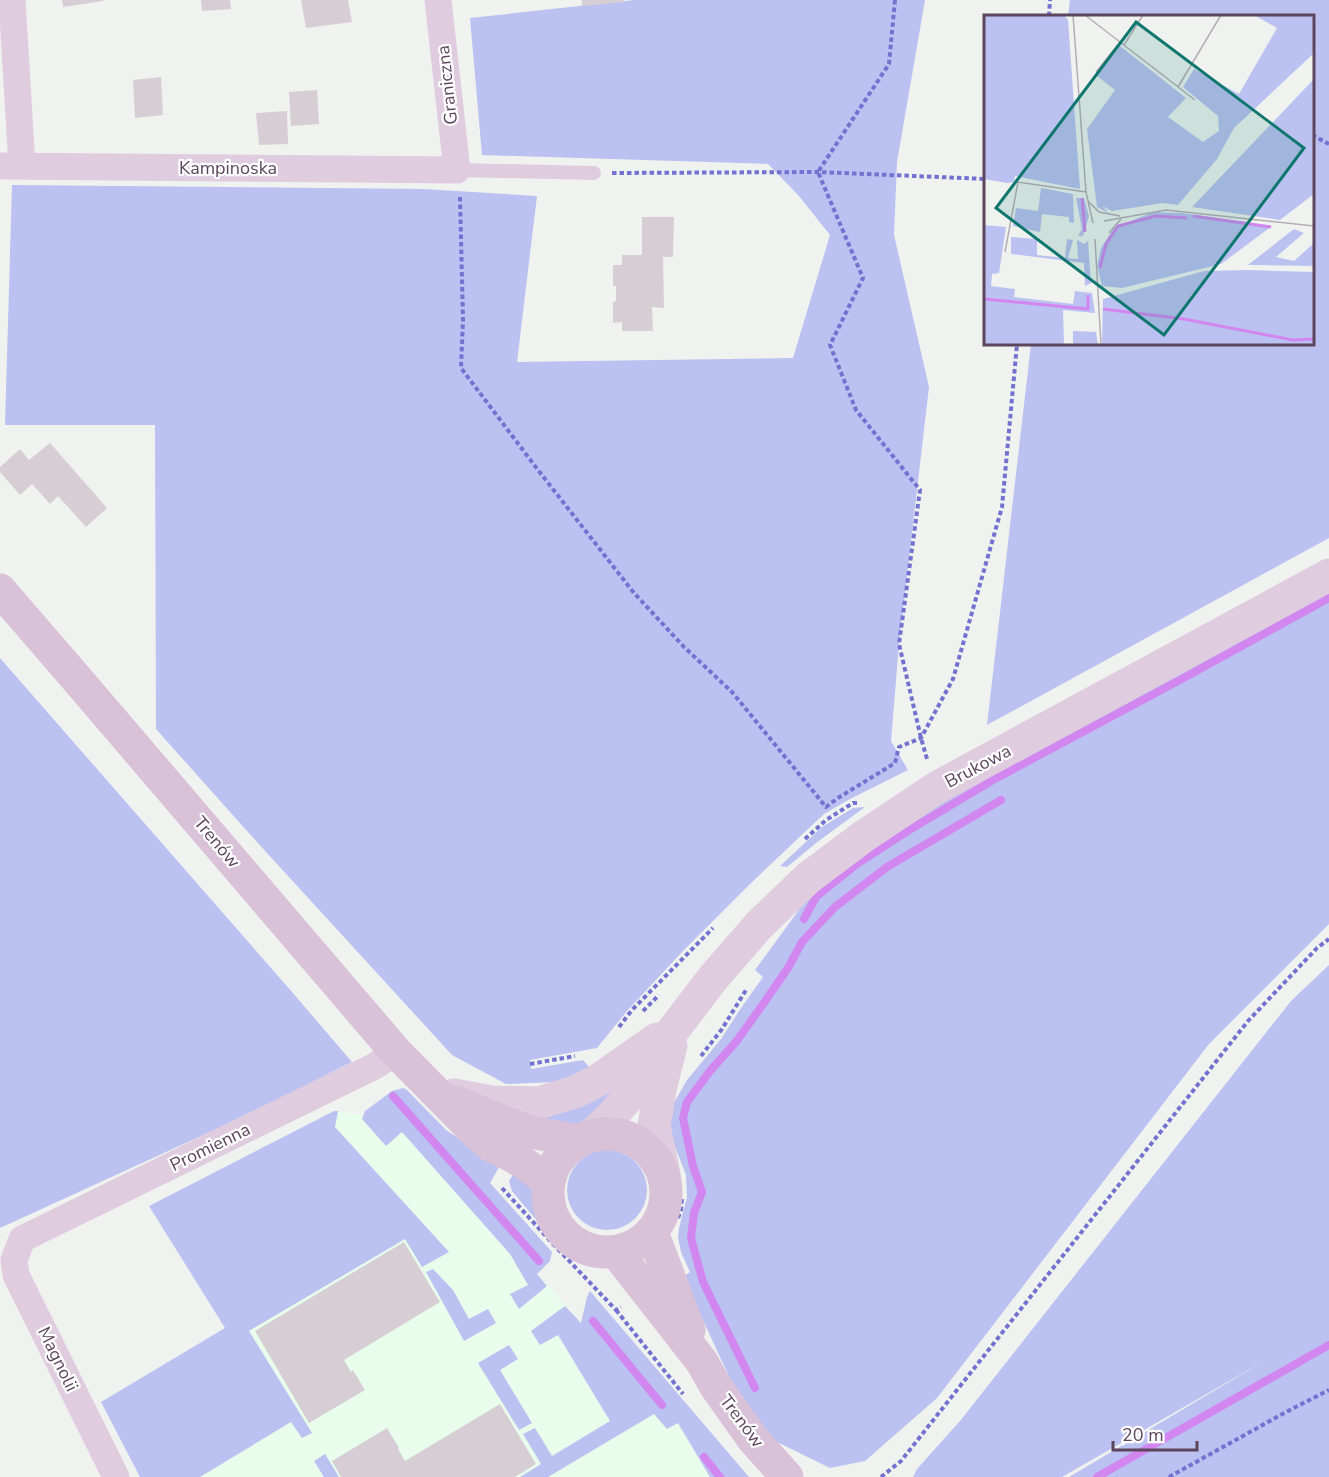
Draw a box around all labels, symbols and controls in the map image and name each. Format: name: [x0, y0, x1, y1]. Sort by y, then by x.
inset map: [984, 15, 1314, 345]
street label: Graniczna: [431, 44, 463, 126]
street label: Kampinoska: [179, 156, 277, 180]
street label: Brukowa: [941, 739, 1015, 793]
street label: Trenów: [188, 811, 246, 873]
street label: Promienna: [166, 1117, 254, 1177]
street label: Magnolii: [32, 1323, 84, 1395]
street label: Trenów: [714, 1390, 770, 1452]
scale bar: [1113, 1414, 1197, 1452]
text: 20 m: [1122, 1423, 1164, 1447]

